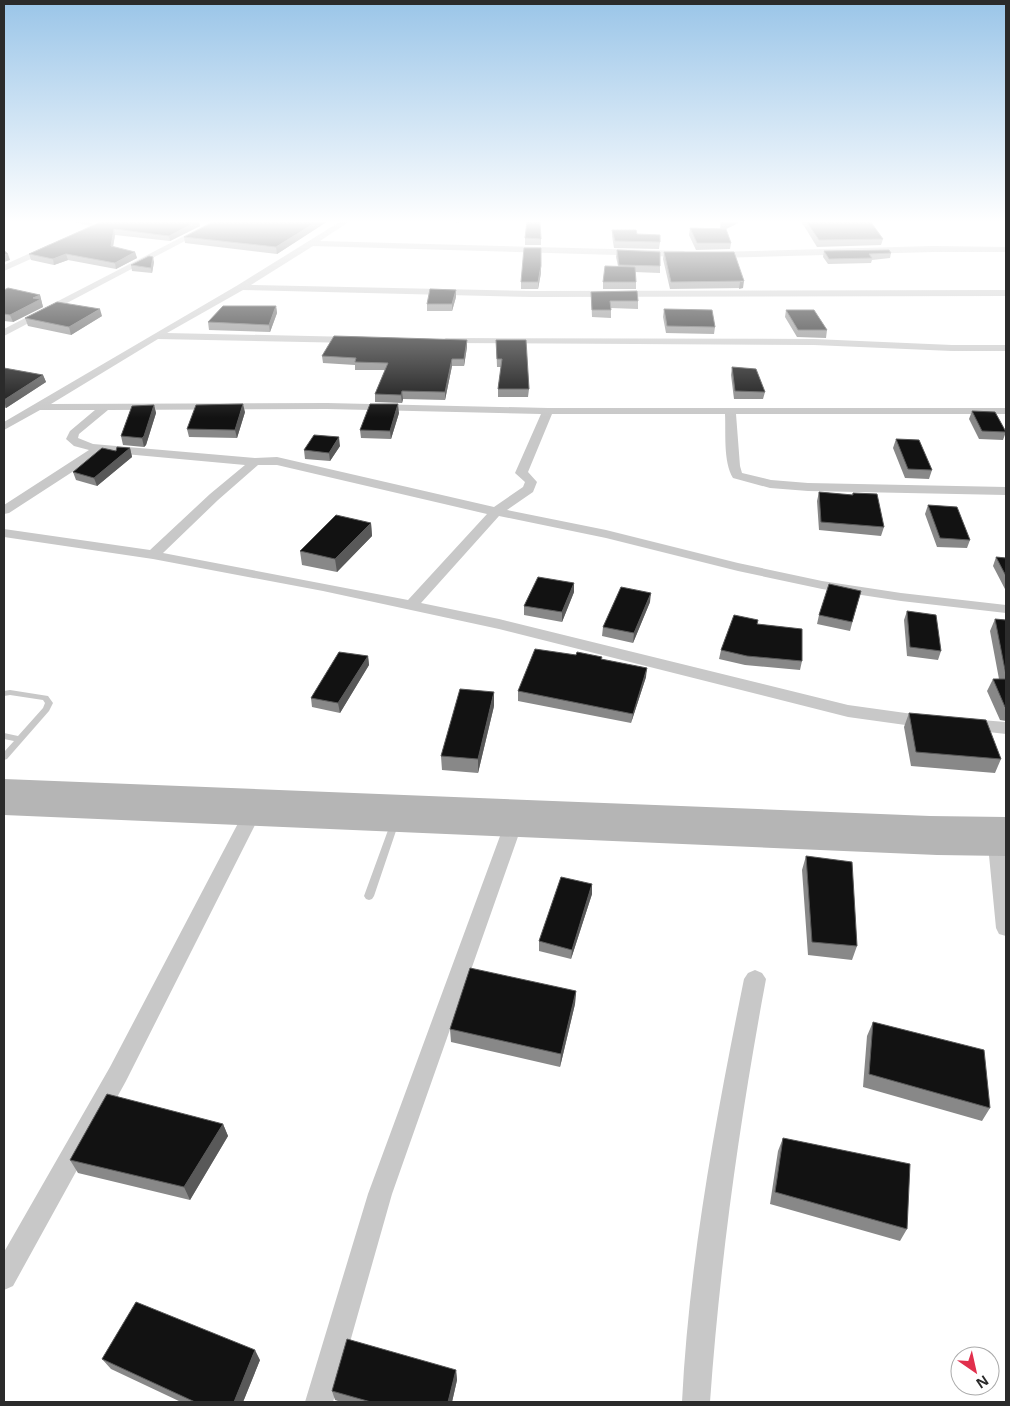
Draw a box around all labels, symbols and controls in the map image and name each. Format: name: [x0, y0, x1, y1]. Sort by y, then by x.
north arrow: [950, 1346, 1000, 1396]
text: N: [973, 1371, 993, 1393]

